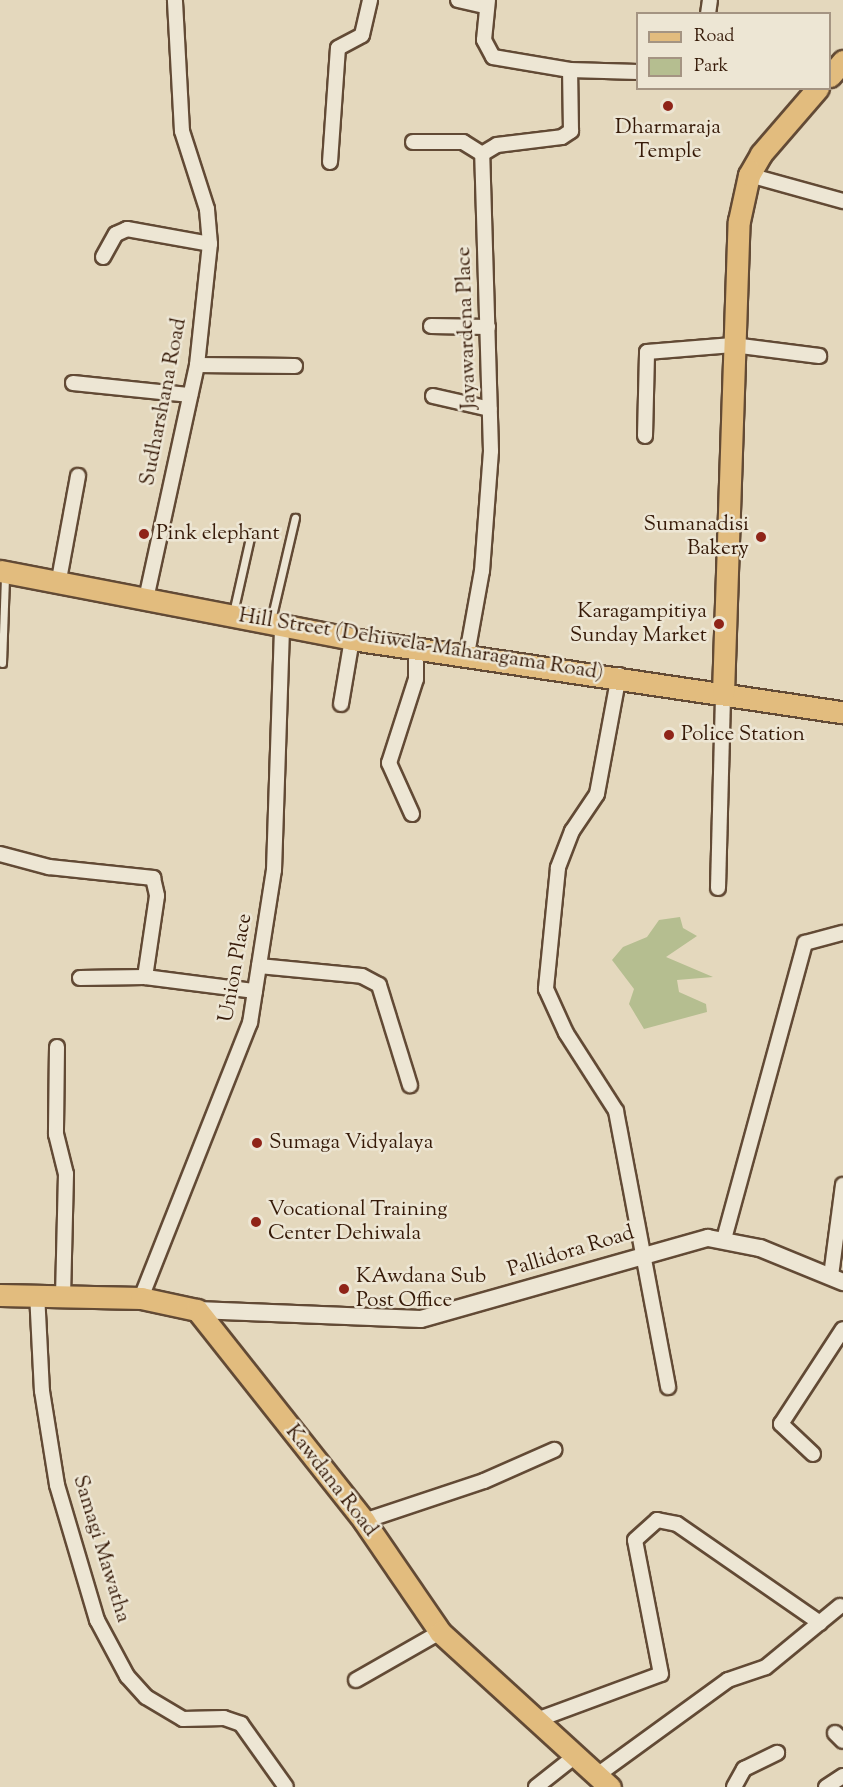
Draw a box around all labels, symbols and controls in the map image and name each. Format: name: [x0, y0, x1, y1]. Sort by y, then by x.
legend: [636, 12, 831, 90]
text: Road: [694, 24, 734, 50]
text: Park: [694, 54, 728, 80]
marker: Dharmaraja Temple: [661, 99, 675, 113]
place label: Dharmaraja Temple: [615, 115, 721, 165]
street label: Jayawardena Place: [452, 246, 482, 410]
street label: Sudharshana Road: [135, 316, 193, 488]
place label: Sumanadisi Bakery: [643, 512, 749, 562]
place label: Pink elephant: [156, 521, 280, 547]
marker: Pink elephant: [137, 527, 151, 541]
marker: Sumanadisi Bakery: [754, 530, 768, 544]
place label: Karagampitiya Sunday Market: [570, 599, 707, 649]
street label: Hill Street (Dehiwela-Maharagama Road): [237, 604, 605, 686]
marker: Karagampitiya Sunday Market: [712, 617, 726, 631]
place label: Police Station: [681, 722, 805, 748]
marker: Police Station: [662, 728, 676, 742]
street label: Union Place: [214, 912, 258, 1024]
place label: Sumaga Vidyalaya: [269, 1130, 434, 1156]
marker: Sumaga Vidyalaya: [250, 1136, 264, 1150]
place label: Vocational Training Center Dehiwala: [268, 1197, 448, 1247]
marker: Vocational Training Center Dehiwala: [249, 1215, 263, 1229]
street label: Pallidora Road: [505, 1221, 637, 1283]
place label: KAwdana Sub Post Office: [356, 1264, 486, 1314]
marker: KAwdana Sub Post Office: [337, 1282, 351, 1296]
street label: Kawdana Road: [280, 1420, 382, 1542]
street label: Samagi Mawatha: [67, 1472, 135, 1626]

